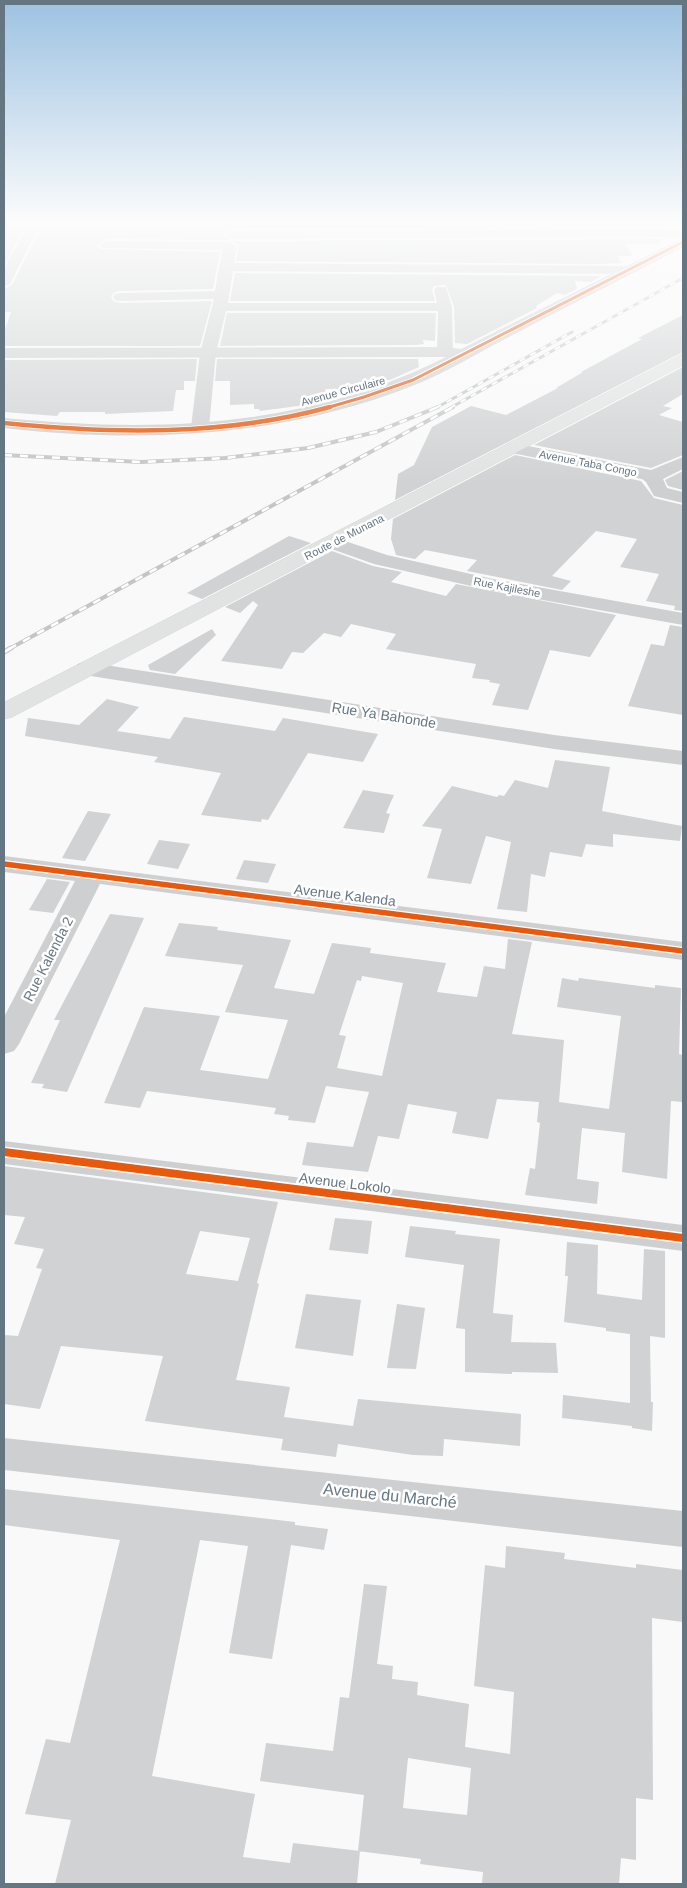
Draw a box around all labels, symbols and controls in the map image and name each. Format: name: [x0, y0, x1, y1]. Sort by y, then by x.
street label: Avenue Circulaire: [300, 374, 386, 408]
street label: Avenue Taba Congo: [538, 448, 638, 478]
street label: Route de Munana: [302, 511, 386, 562]
street label: Rue Kajileshe: [473, 575, 541, 599]
street label: Rue Ya Bahonde: [331, 699, 437, 731]
street label: Avenue Kalenda: [293, 881, 397, 909]
street label: Rue Kalenda 2: [20, 914, 76, 1004]
street label: Avenue Lokolo: [298, 1169, 392, 1197]
street label: Avenue du Marché: [322, 1480, 458, 1511]

